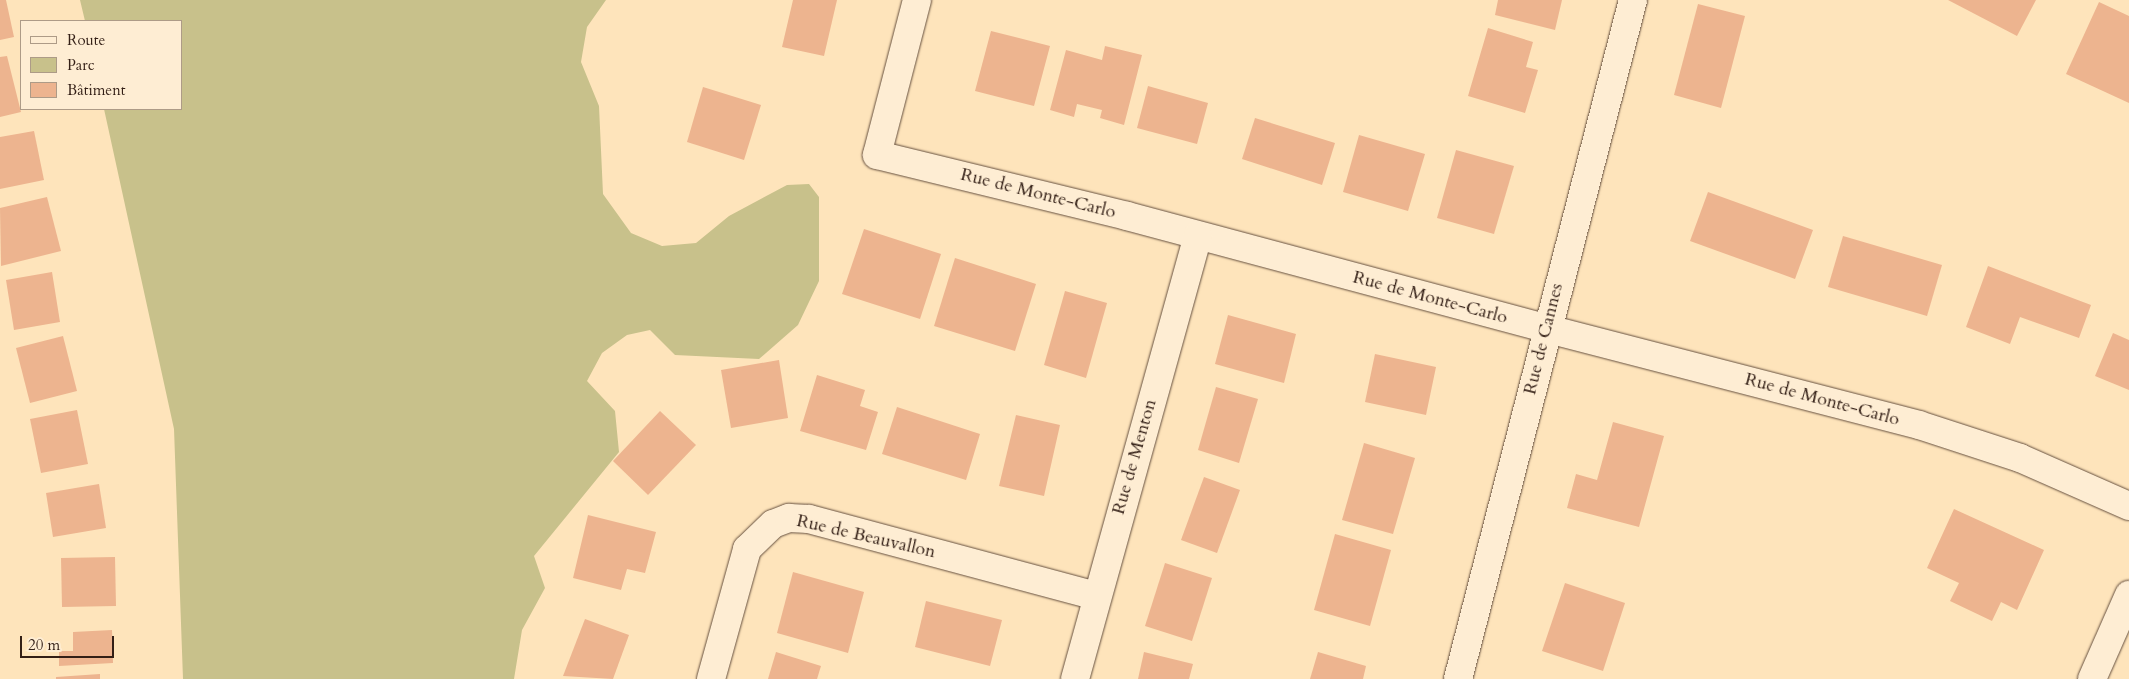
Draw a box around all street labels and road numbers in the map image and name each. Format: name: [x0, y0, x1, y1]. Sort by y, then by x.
street label: Rue de Monte-Carlo: [958, 164, 1118, 224]
street label: Rue de Monte-Carlo: [1350, 267, 1510, 329]
street label: Rue de Cannes: [1520, 281, 1568, 397]
street label: Rue de Monte-Carlo: [1742, 369, 1902, 431]
street label: Rue de Menton: [1108, 397, 1162, 517]
street label: Rue de Beauvallon: [794, 511, 938, 563]

